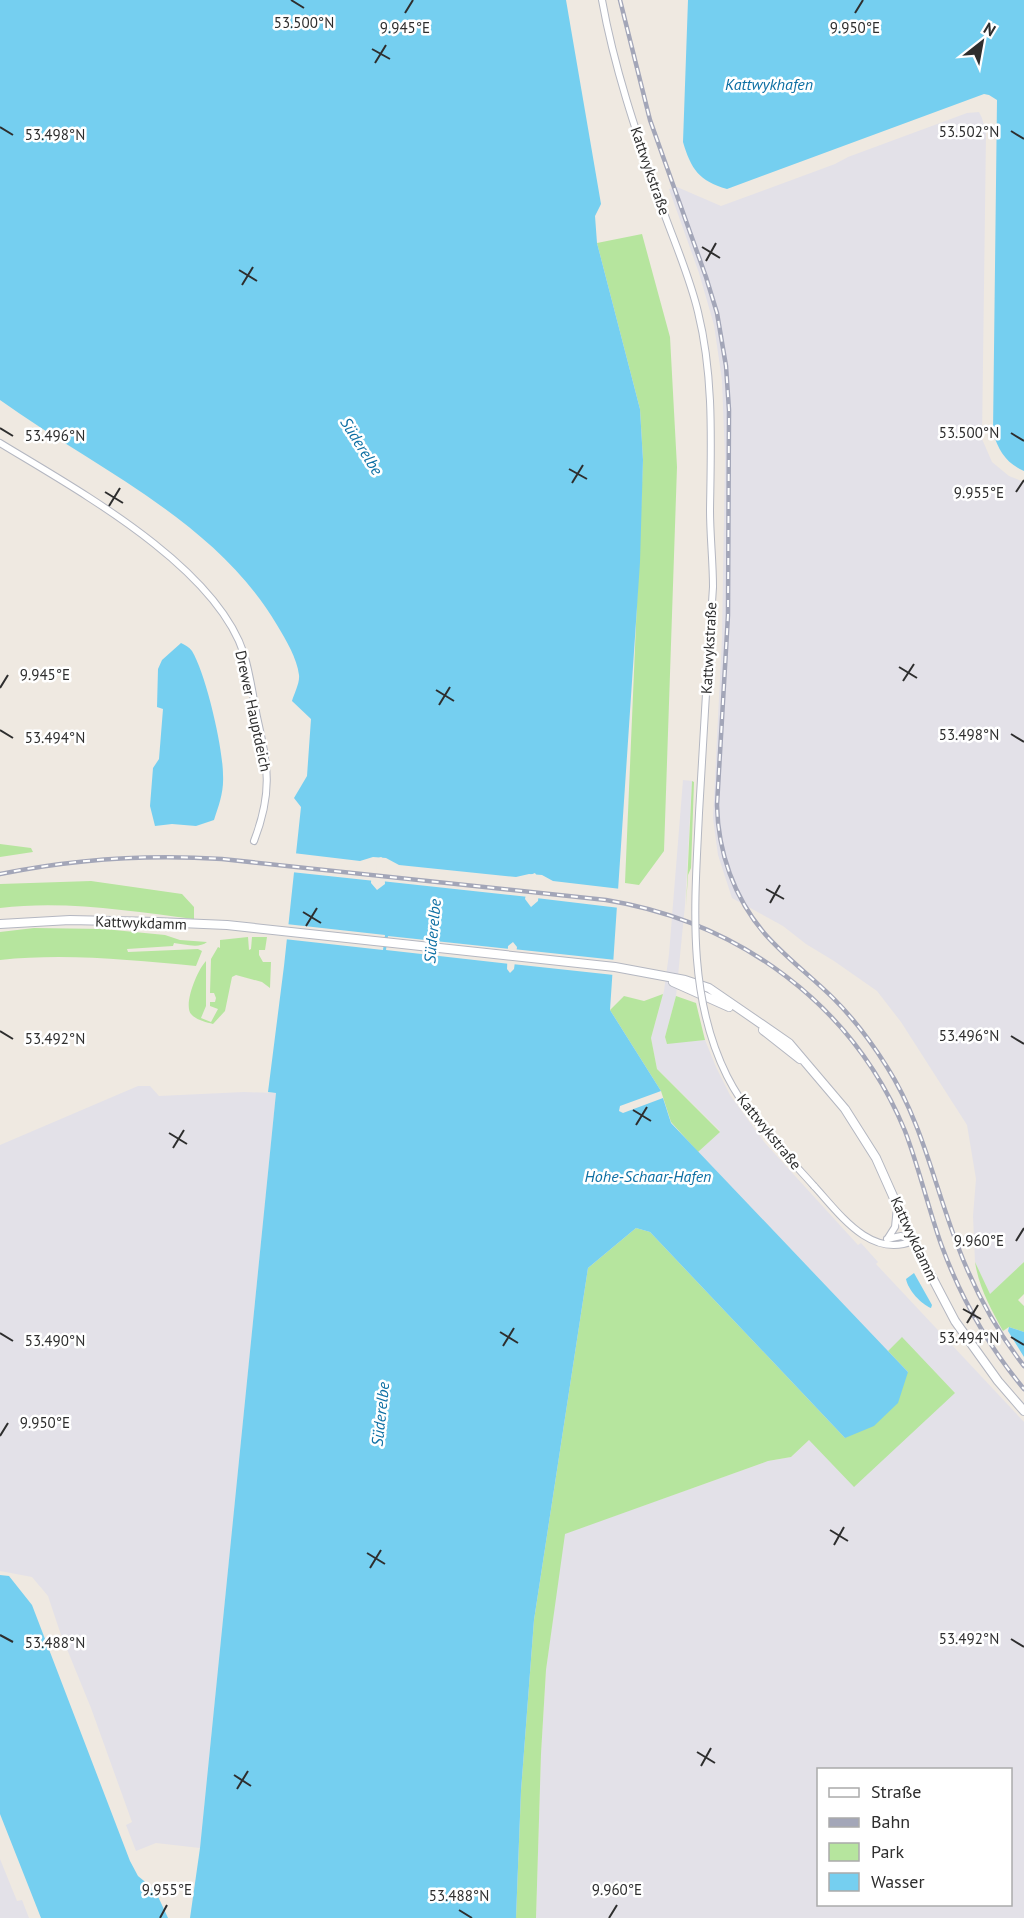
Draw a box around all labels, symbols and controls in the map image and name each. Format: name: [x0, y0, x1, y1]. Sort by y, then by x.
north arrow: [952, 12, 1012, 72]
text: 53.500°N: [274, 13, 334, 32]
text: 9.945°E: [380, 18, 430, 37]
text: 9.950°E: [830, 18, 880, 37]
text: N: [980, 18, 999, 40]
water label: Kattwykhafen: [725, 74, 813, 94]
text: 53.502°N: [939, 122, 999, 141]
street label: Kattwykstraße: [627, 124, 674, 217]
text: 53.498°N: [25, 125, 85, 144]
water label: Süderelbe: [336, 413, 388, 479]
text: 53.500°N: [939, 423, 999, 442]
text: 53.496°N: [25, 426, 85, 445]
text: 9.955°E: [954, 483, 1004, 502]
street label: Kattwykstraße: [697, 602, 720, 694]
street label: Drewer Hauptdeich: [231, 649, 276, 773]
text: 9.945°E: [20, 665, 70, 684]
text: 53.498°N: [939, 725, 999, 744]
text: 53.494°N: [25, 728, 85, 747]
water label: Süderelbe: [419, 897, 445, 964]
street label: Kattwykdamm: [95, 911, 187, 934]
text: 53.496°N: [939, 1026, 999, 1045]
text: 53.492°N: [25, 1029, 85, 1048]
street label: Kattwykstraße: [733, 1090, 806, 1173]
water label: Hohe-Schaar-Hafen: [585, 1166, 711, 1186]
street label: Kattwykdamm: [887, 1193, 942, 1284]
text: 9.960°E: [954, 1231, 1004, 1250]
text: 53.494°N: [939, 1328, 999, 1347]
text: 53.490°N: [25, 1331, 85, 1350]
water label: Süderelbe: [367, 1380, 393, 1447]
text: 9.950°E: [20, 1413, 70, 1432]
text: 53.492°N: [939, 1629, 999, 1648]
text: 53.488°N: [25, 1633, 85, 1652]
legend: [817, 1768, 1012, 1906]
text: Straße: [871, 1780, 922, 1803]
text: Bahn: [871, 1810, 910, 1833]
text: Park: [871, 1840, 904, 1863]
text: Wasser: [871, 1870, 925, 1893]
text: 9.955°E: [142, 1880, 192, 1899]
text: 9.960°E: [592, 1880, 642, 1899]
text: 53.488°N: [429, 1886, 489, 1905]

